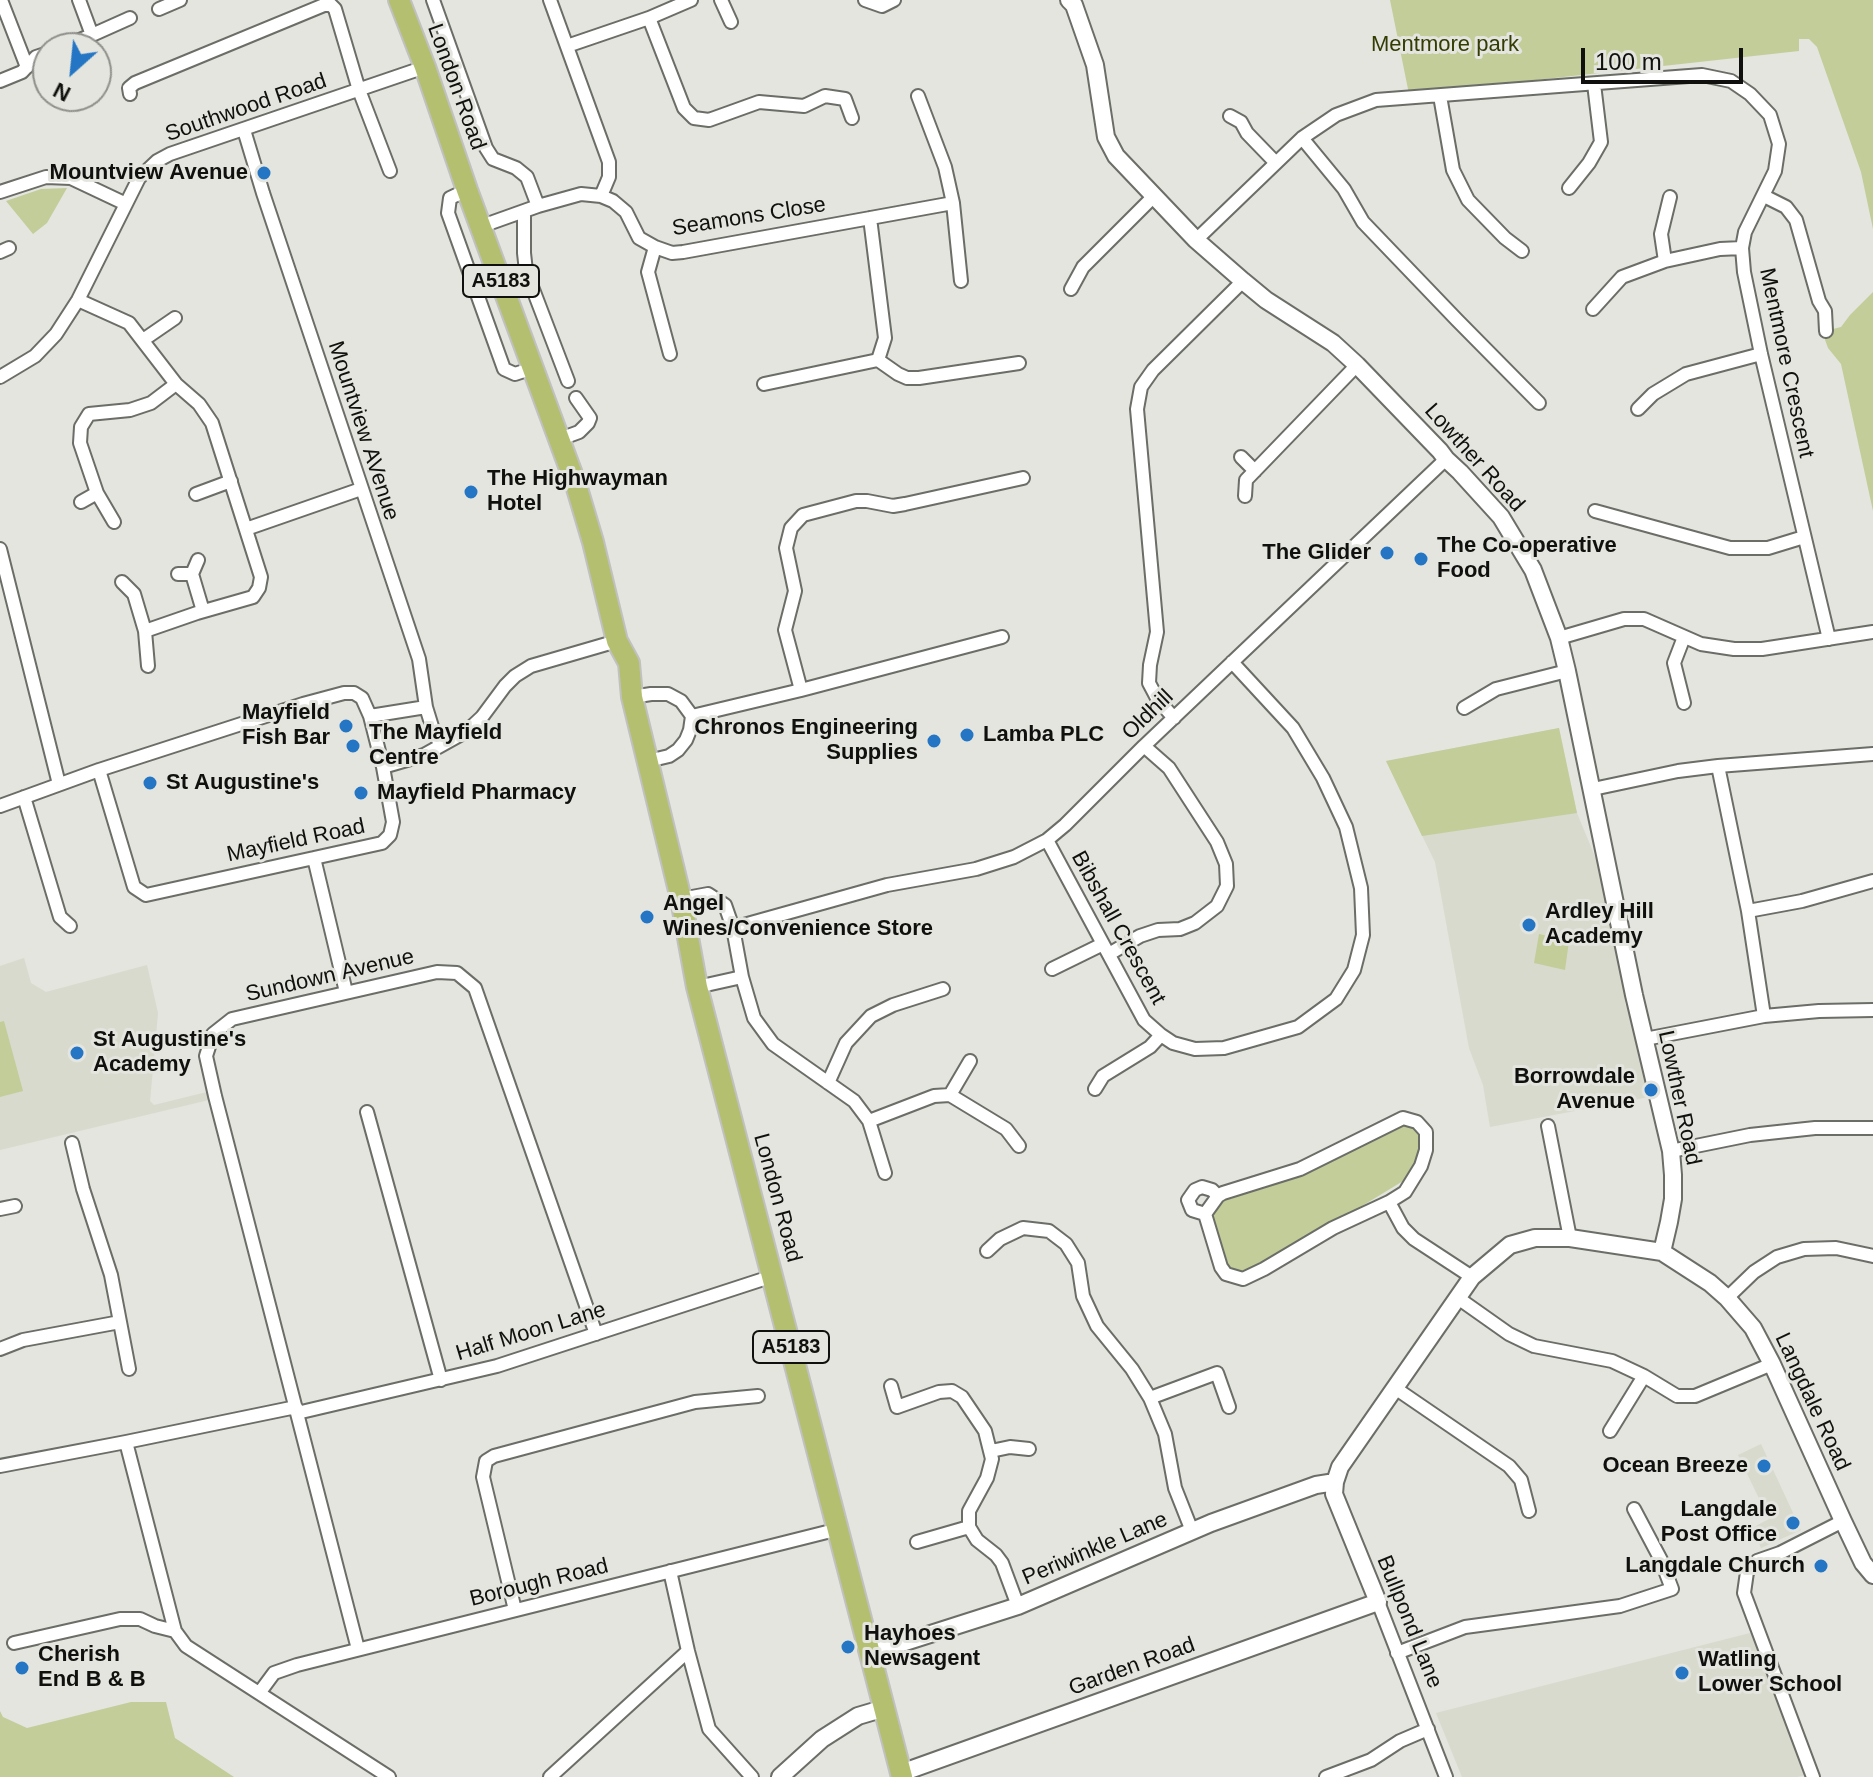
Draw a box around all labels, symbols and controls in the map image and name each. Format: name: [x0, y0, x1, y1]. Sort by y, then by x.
street label: London Road: [421, 20, 491, 154]
north arrow: [32, 32, 112, 112]
park label: Mentmore park: [1371, 32, 1519, 58]
scale bar: [1585, 32, 1747, 82]
text: 100 m: [1595, 48, 1662, 75]
street label: Southwood Road: [162, 68, 330, 148]
text: N: [49, 77, 75, 107]
place label: Mountview Avenue: [50, 160, 248, 186]
marker: Mountview Avenue: [255, 164, 273, 182]
street label: Seamons Close: [670, 192, 828, 242]
road number: A5183: [463, 265, 539, 297]
street label: Mentmore Crescent: [1753, 266, 1819, 460]
street label: Mountview AVenue: [322, 338, 404, 524]
street label: Lowther Road: [1418, 398, 1530, 518]
place label: The Highwayman Hotel: [487, 466, 668, 518]
marker: The Highwayman Hotel: [462, 483, 480, 501]
place label: The Co-operative Food: [1437, 533, 1617, 584]
place label: The Glider: [1262, 540, 1371, 566]
marker: The Glider: [1378, 544, 1396, 562]
marker: The Co-operative Food: [1412, 550, 1430, 568]
street label: Oldhill: [1117, 684, 1179, 746]
place label: Mayfield Fish Bar: [242, 700, 330, 752]
place label: Chronos Engineering Supplies: [694, 715, 918, 766]
marker: Mayfield Fish Bar: [337, 717, 355, 735]
place label: The Mayfield Centre: [369, 720, 502, 772]
place label: Lamba PLC: [983, 722, 1104, 748]
marker: Lamba PLC: [958, 726, 976, 744]
marker: Chronos Engineering Supplies: [925, 732, 943, 750]
marker: The Mayfield Centre: [344, 737, 362, 755]
place label: St Augustine's: [166, 770, 319, 796]
marker: St Augustine's: [141, 774, 159, 792]
place label: Mayfield Pharmacy: [377, 780, 576, 806]
marker: Mayfield Pharmacy: [352, 784, 370, 802]
street label: Mayfield Road: [224, 813, 368, 869]
street label: Bibshall Crescent: [1065, 847, 1171, 1009]
place label: Angel Wines/Convenience Store: [663, 891, 933, 942]
place label: Ardley Hill Academy: [1545, 899, 1654, 950]
marker: Angel Wines/Convenience Store: [638, 908, 656, 926]
marker: Ardley Hill Academy: [1520, 916, 1538, 934]
street label: Sundown Avenue: [243, 944, 417, 1008]
place label: St Augustine's Academy: [93, 1027, 246, 1078]
street label: Lowther Road: [1652, 1028, 1706, 1168]
marker: St Augustine's Academy: [68, 1044, 86, 1062]
place label: Borrowdale Avenue: [1514, 1064, 1635, 1116]
marker: Borrowdale Avenue: [1642, 1081, 1660, 1099]
street label: London Road: [747, 1131, 807, 1265]
street label: Half Moon Lane: [453, 1297, 609, 1367]
street label: Langdale Road: [1769, 1329, 1855, 1475]
road number: A5183: [753, 1331, 829, 1363]
place label: Ocean Breeze: [1602, 1453, 1748, 1479]
marker: Ocean Breeze: [1755, 1457, 1773, 1475]
place label: Langdale Post Office: [1661, 1497, 1777, 1548]
street label: Periwinkle Lane: [1018, 1507, 1172, 1591]
marker: Langdale Post Office: [1784, 1514, 1802, 1532]
street label: Bullpond Lane: [1370, 1552, 1448, 1692]
street label: Borough Road: [467, 1553, 611, 1613]
place label: Langdale Church: [1625, 1553, 1805, 1579]
marker: Langdale Church: [1812, 1557, 1830, 1575]
place label: Hayhoes Newsagent: [864, 1621, 980, 1672]
street label: Garden Road: [1065, 1632, 1199, 1702]
marker: Hayhoes Newsagent: [839, 1638, 857, 1656]
place label: Cherish End B & B: [38, 1642, 146, 1694]
place label: Watling Lower School: [1698, 1647, 1842, 1698]
marker: Cherish End B & B: [13, 1659, 31, 1677]
marker: Watling Lower School: [1673, 1664, 1691, 1682]

